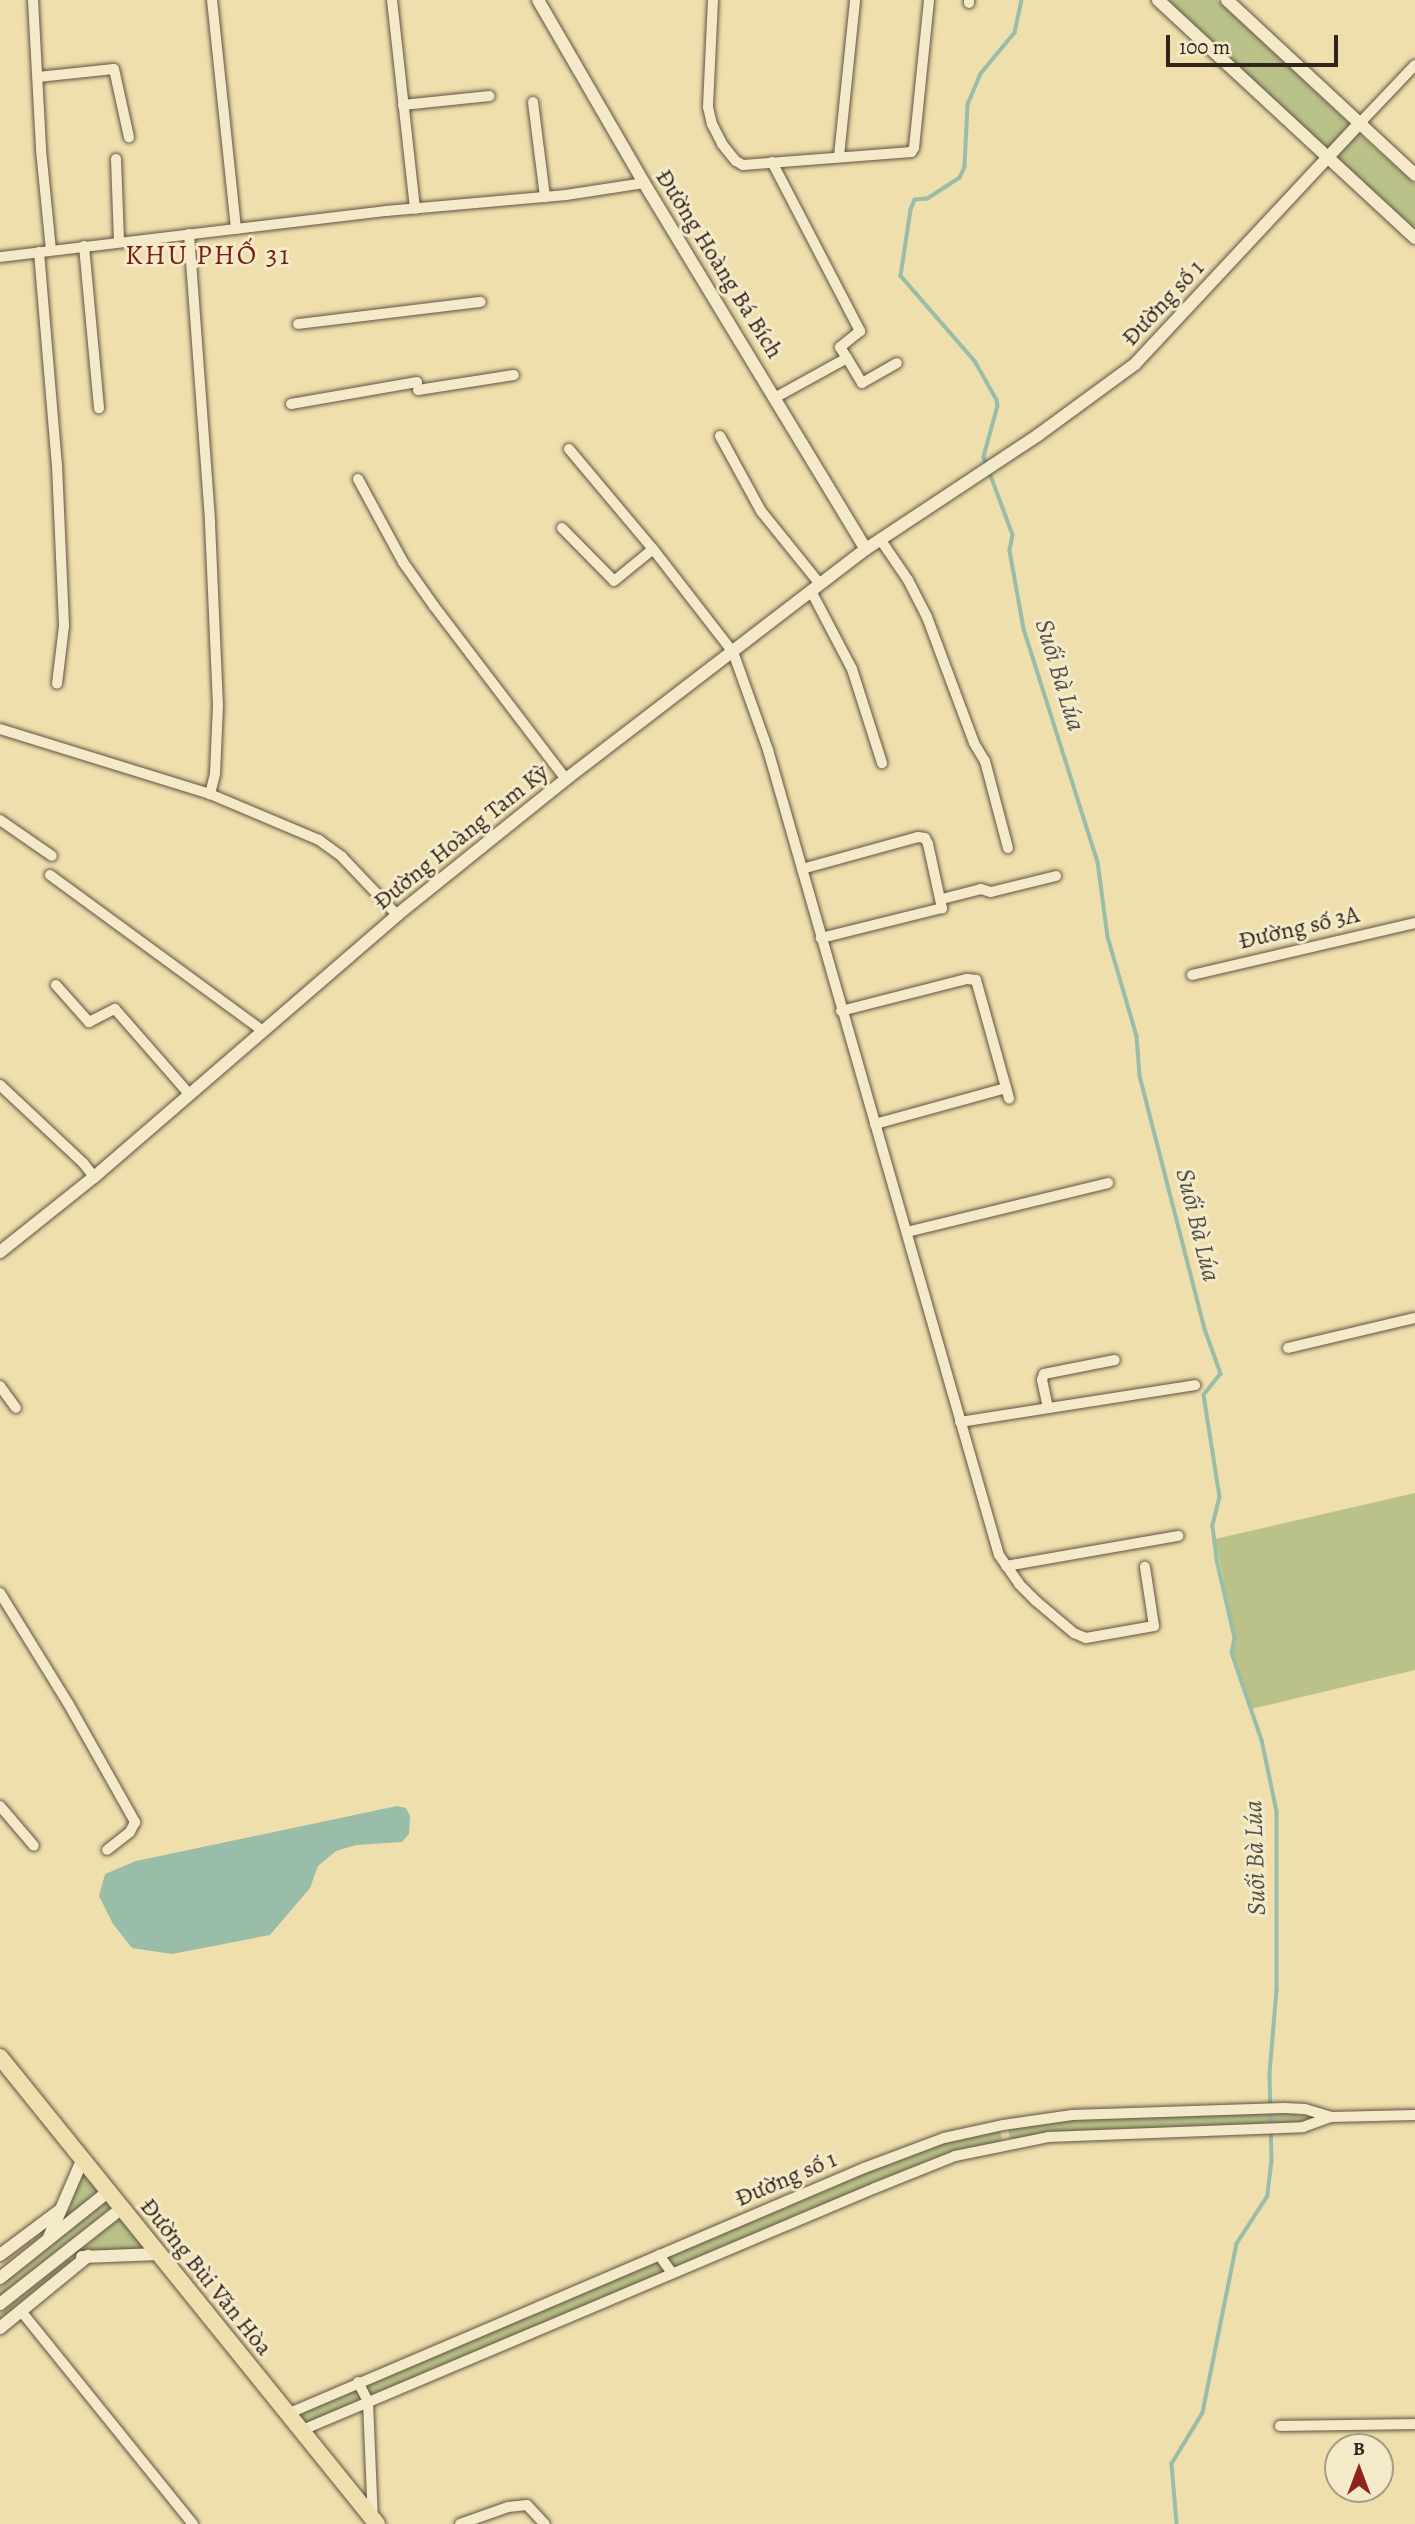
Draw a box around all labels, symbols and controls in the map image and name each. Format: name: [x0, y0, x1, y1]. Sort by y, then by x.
scale bar: [1170, 21, 1342, 65]
text: 100 m: [1179, 33, 1230, 61]
street label: Đường Hoàng Bá Bích: [649, 164, 789, 364]
district label: KHU PHỐ 31: [126, 238, 290, 272]
street label: Đường số 1: [1116, 254, 1210, 352]
water label: Suối Bà Lúa: [1028, 615, 1092, 735]
street label: Đường Hoàng Tam Kỳ: [368, 758, 554, 916]
street label: Đường số 3A: [1236, 900, 1362, 956]
water label: Suối Bà Lúa: [1169, 1165, 1227, 1285]
water label: Suối Bà Lúa: [1237, 1800, 1273, 1916]
street label: Đường số 1: [731, 2145, 841, 2213]
street label: Đường Bùi Văn Hòa: [134, 2193, 278, 2361]
north arrow: [1324, 2433, 1394, 2503]
text: B: [1353, 2436, 1365, 2462]

